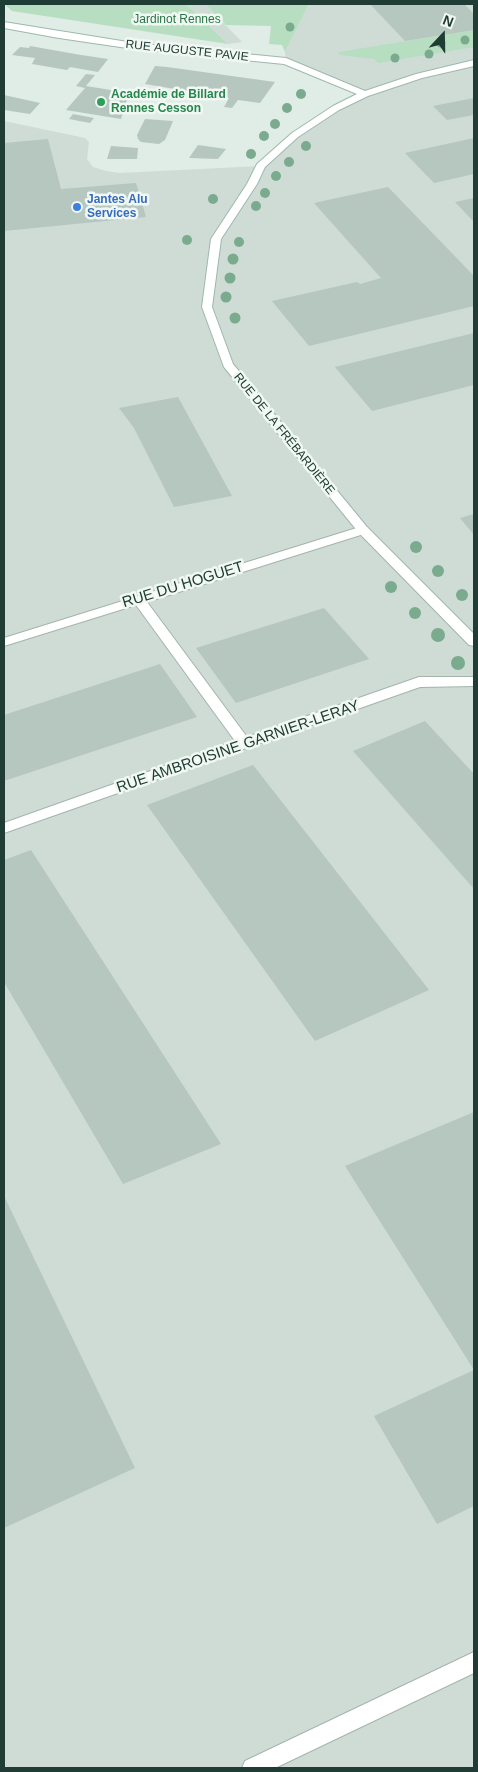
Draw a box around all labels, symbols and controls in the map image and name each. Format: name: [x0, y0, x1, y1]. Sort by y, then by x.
north arrow: [418, 10, 468, 60]
text: N: [441, 12, 456, 30]
park label: Jardinot Rennes: [133, 13, 221, 27]
street label: RUE AUGUSTE PAVIE: [125, 37, 249, 65]
place label: Académie de Billard Rennes Cesson: [111, 88, 226, 116]
marker: Académie de Billard Rennes Cesson: [95, 96, 107, 108]
place label: Jantes Alu Services: [87, 193, 148, 221]
marker: Jantes Alu Services: [71, 201, 83, 213]
street label: RUE DE LA FRÉBARDIÈRE: [231, 370, 337, 498]
street label: RUE DU HOGUET: [120, 558, 246, 612]
street label: RUE AMBROISINE GARNIER-LERAY: [114, 697, 362, 797]

